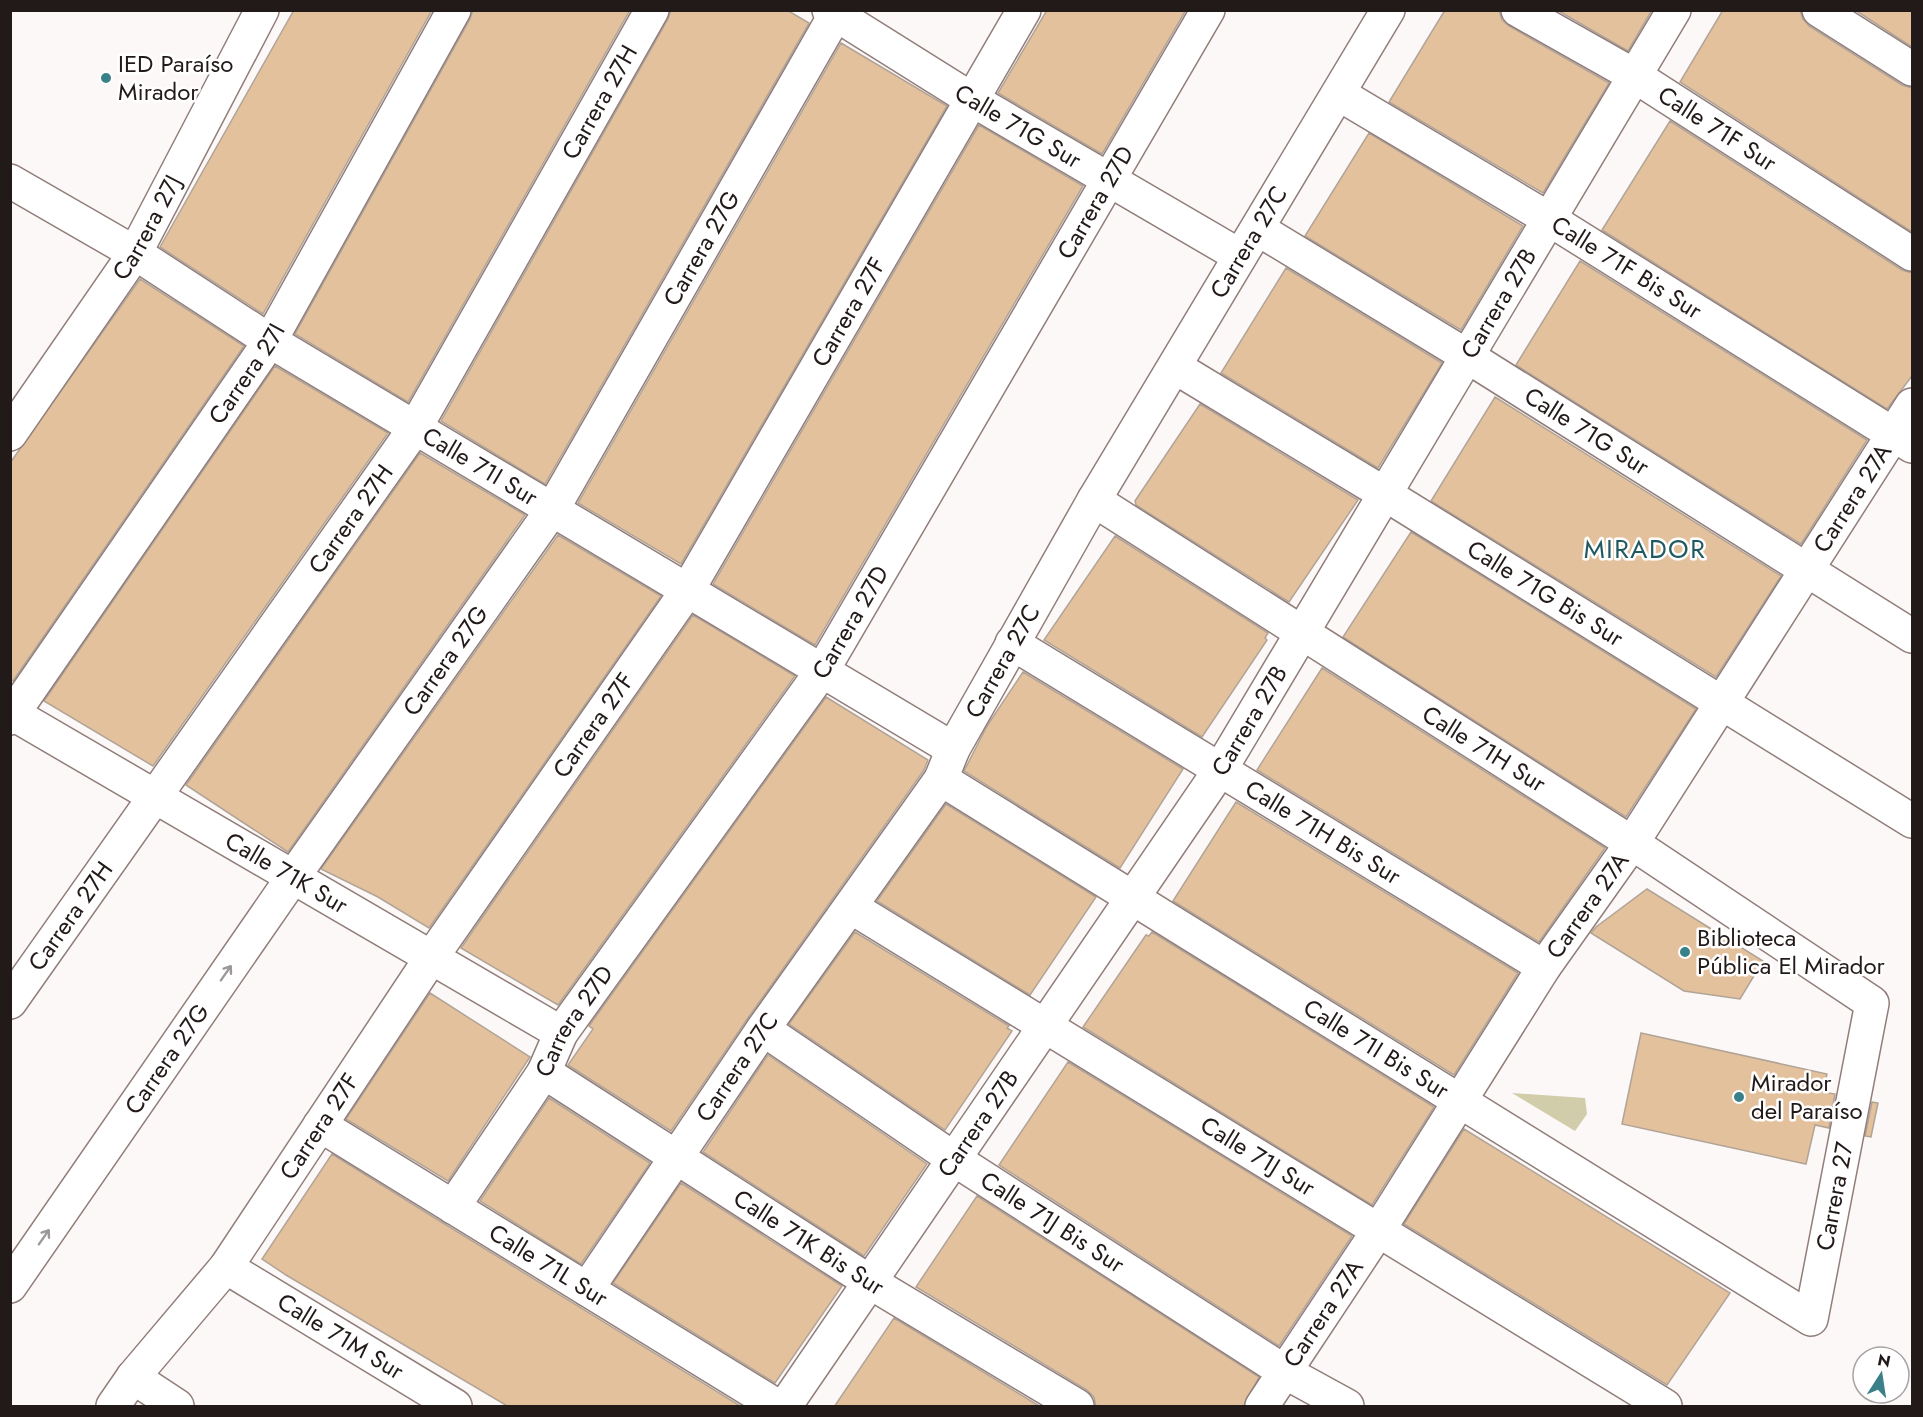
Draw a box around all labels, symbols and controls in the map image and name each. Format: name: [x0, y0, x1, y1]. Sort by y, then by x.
street label: Carrera 27H: [553, 38, 646, 166]
place label: IED Paraíso Mirador: [118, 46, 233, 109]
marker: IED Paraíso Mirador: [99, 71, 113, 85]
street label: Calle 71G Sur: [948, 75, 1089, 177]
street label: Calle 71F Sur: [1651, 77, 1784, 180]
street label: Carrera 27D: [1048, 139, 1142, 266]
street label: Carrera 27J: [103, 169, 190, 287]
street label: Carrera 27C: [1201, 179, 1296, 305]
street label: Carrera 27G: [654, 184, 748, 312]
street label: Calle 71F Bis Sur: [1545, 207, 1710, 328]
street label: Carrera 27B: [1452, 241, 1545, 365]
street label: Carrera 27F: [803, 250, 894, 373]
street label: Carrera 27I: [200, 317, 294, 431]
street label: Calle 71G Sur: [1518, 378, 1657, 484]
street label: Calle 71I Sur: [416, 418, 545, 515]
street label: Carrera 27A: [1804, 437, 1900, 559]
street label: Carrera 27H: [299, 457, 401, 581]
district label: MIRADOR: [1584, 530, 1706, 568]
street label: Calle 71G Bis Sur: [1460, 531, 1631, 655]
street label: Carrera 27D: [803, 559, 897, 685]
street label: Carrera 27G: [394, 598, 496, 723]
street label: Carrera 27C: [956, 598, 1048, 724]
street label: Carrera 27B: [1202, 659, 1296, 782]
street label: Carrera 27F: [544, 665, 642, 785]
street label: Calle 71H Sur: [1415, 697, 1554, 801]
street label: Calle 71H Bis Sur: [1238, 771, 1408, 893]
street label: Calle 71K Sur: [219, 823, 355, 923]
street label: Carrera 27A: [1537, 845, 1637, 966]
street label: Carrera 27H: [19, 854, 121, 978]
place label: Biblioteca Pública El Mirador: [1697, 920, 1886, 983]
marker: Biblioteca Pública El Mirador: [1678, 945, 1692, 959]
street label: Carrera 27D: [526, 958, 621, 1082]
one-way arrow: [220, 966, 232, 982]
street label: Calle 71I Bis Sur: [1297, 990, 1457, 1108]
street label: Carrera 27G: [116, 996, 217, 1121]
street label: Carrera 27C: [687, 1005, 787, 1129]
street label: Carrera 27B: [928, 1063, 1027, 1184]
place label: Mirador del Paraíso: [1751, 1065, 1863, 1128]
street label: Carrera 27F: [271, 1066, 367, 1187]
marker: Mirador del Paraíso: [1732, 1090, 1746, 1104]
street label: Calle 71J Sur: [1194, 1107, 1323, 1205]
street label: Carrera 27: [1807, 1139, 1862, 1253]
street label: Calle 71J Bis Sur: [974, 1162, 1132, 1282]
street label: Calle 71K Bis Sur: [727, 1181, 892, 1304]
street label: Calle 71L Sur: [482, 1215, 615, 1315]
one-way arrow: [38, 1230, 50, 1246]
street label: Carrera 27A: [1274, 1252, 1372, 1374]
street label: Calle 71M Sur: [271, 1284, 412, 1388]
north arrow: [1851, 1345, 1911, 1405]
text: N: [1875, 1348, 1893, 1373]

